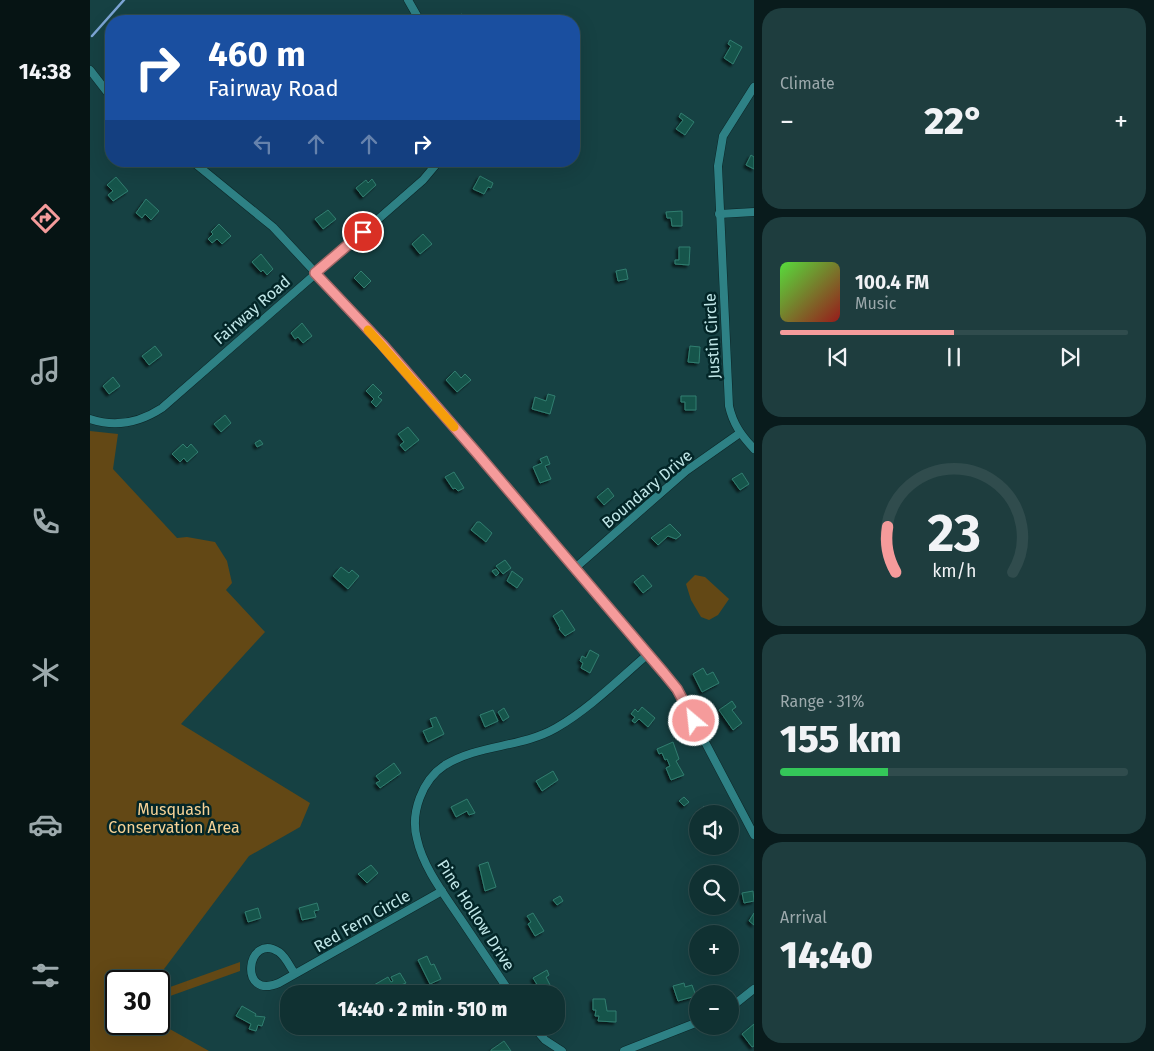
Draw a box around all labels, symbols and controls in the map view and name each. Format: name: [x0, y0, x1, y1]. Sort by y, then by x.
text: 460 m: [208, 33, 306, 75]
icon: right: [125, 35, 190, 100]
text: 14:38: [19, 58, 71, 85]
text: Climate: [780, 74, 835, 93]
text: Fairway Road: [208, 75, 339, 102]
text: 22°: [924, 98, 984, 144]
text: −: [780, 105, 794, 138]
text: +: [1114, 105, 1128, 138]
icon: left: [249, 130, 277, 158]
icon: ahead: [302, 130, 330, 158]
icon: ahead: [355, 130, 383, 158]
icon: right: [408, 130, 436, 158]
icon: directions: [28, 201, 63, 236]
pin: [342, 211, 384, 253]
icon: arrive: [349, 218, 377, 246]
text: 100.4 FM: [855, 271, 929, 294]
street label: Fairway Road: [210, 272, 294, 348]
street label: Justin Circle: [700, 293, 724, 379]
text: Music: [855, 294, 896, 313]
icon: previous: [824, 343, 852, 371]
icon: pause: [940, 343, 968, 371]
icon: next: [1056, 343, 1084, 371]
icon: music: [28, 353, 63, 388]
street label: Boundary Drive: [598, 446, 696, 532]
text: 23: [927, 502, 981, 565]
icon: phone: [28, 504, 63, 539]
text: km/h: [932, 560, 976, 582]
icon: climate: [28, 655, 63, 690]
text: Range · 31%: [780, 692, 864, 711]
position arrow: [667, 694, 719, 746]
text: 155 km: [780, 716, 901, 762]
park label: Musquash Conservation Area: [108, 800, 240, 837]
map controls: [689, 805, 739, 1035]
button: sound: [689, 805, 739, 855]
icon: car: [28, 807, 63, 842]
street label: Pine Hollow Drive: [433, 856, 519, 974]
button: search: [689, 865, 739, 915]
street label: Red Fern Circle: [311, 886, 413, 956]
text: Arrival: [780, 908, 827, 927]
button: +: [689, 925, 739, 975]
text: 14:40: [780, 932, 873, 978]
icon: filters: [28, 958, 63, 993]
speed limit sign: 30: [105, 970, 170, 1035]
button: −: [689, 985, 739, 1035]
text: 14:40 · 2 min · 510 m: [338, 998, 507, 1021]

